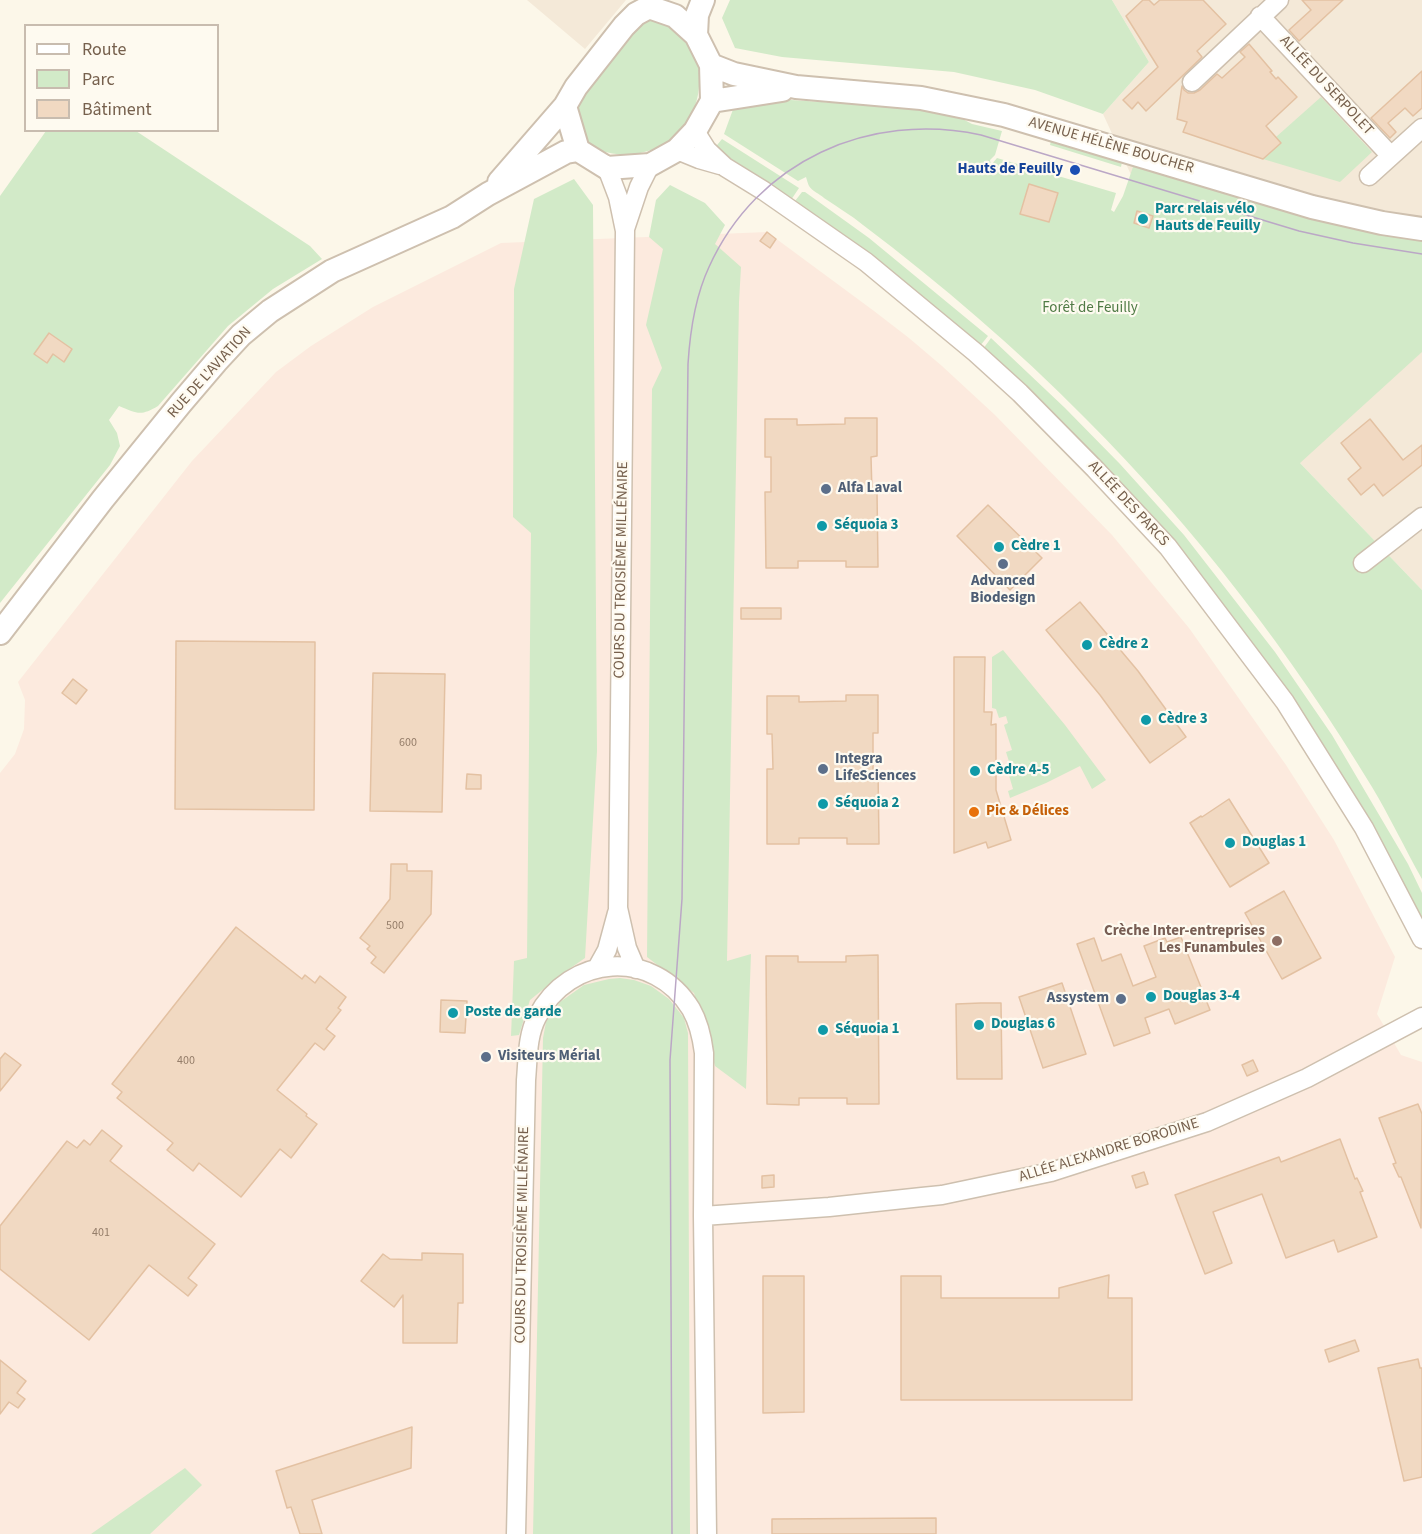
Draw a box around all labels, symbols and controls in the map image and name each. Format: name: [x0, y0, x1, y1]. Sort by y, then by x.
legend: [24, 24, 219, 132]
street label: ALLÉE DU SERPOLET: [1275, 32, 1377, 140]
text: Route: [82, 37, 126, 62]
text: Parc: [82, 67, 115, 92]
text: Bâtiment: [82, 97, 152, 122]
street label: AVENUE HÉLÈNE BOUCHER: [1027, 114, 1195, 178]
place label: Hauts de Feuilly: [957, 161, 1063, 179]
marker: Hauts de Feuilly: [1068, 163, 1082, 177]
place label: Parc relais vélo Hauts de Feuilly: [1155, 201, 1261, 236]
marker: Parc relais vélo Hauts de Feuilly: [1136, 212, 1150, 226]
park label: Forêt de Feuilly: [1042, 300, 1138, 318]
street label: RUE DE L'AVIATION: [164, 324, 256, 422]
street label: ALLÉE DES PARCS: [1084, 458, 1172, 550]
street label: COURS DU TROISIÈME MILLÉNAIRE: [611, 461, 633, 679]
place label: Alfa Laval: [838, 480, 902, 498]
marker: Alfa Laval: [819, 482, 833, 496]
place label: Séquoia 3: [834, 517, 899, 535]
marker: Séquoia 3: [815, 519, 829, 533]
place label: Cèdre 1: [1011, 538, 1061, 556]
marker: Cèdre 1: [992, 540, 1006, 554]
marker: Advanced Biodesign: [996, 557, 1010, 571]
place label: Advanced Biodesign: [970, 573, 1036, 608]
place label: Cèdre 2: [1099, 636, 1149, 654]
marker: Cèdre 2: [1080, 638, 1094, 652]
place label: Cèdre 3: [1158, 711, 1208, 729]
marker: Cèdre 3: [1139, 713, 1153, 727]
house number: 600: [399, 736, 417, 750]
place label: Integra LifeSciences: [835, 751, 916, 786]
marker: Integra LifeSciences: [816, 762, 830, 776]
place label: Cèdre 4-5: [987, 762, 1050, 780]
marker: Cèdre 4-5: [968, 764, 982, 778]
place label: Séquoia 2: [835, 795, 900, 813]
marker: Séquoia 2: [816, 797, 830, 811]
place label: Pic & Délices: [986, 803, 1069, 821]
marker: Pic & Délices: [967, 805, 981, 819]
place label: Douglas 1: [1242, 834, 1306, 852]
marker: Douglas 1: [1223, 836, 1237, 850]
house number: 500: [386, 919, 404, 933]
place label: Crèche Inter-entreprises Les Funambules: [1104, 923, 1265, 958]
marker: Crèche Inter-entreprises Les Funambules: [1270, 934, 1284, 948]
place label: Douglas 3-4: [1163, 988, 1240, 1006]
place label: Assystem: [1047, 990, 1109, 1008]
marker: Douglas 3-4: [1144, 990, 1158, 1004]
marker: Assystem: [1114, 992, 1128, 1006]
place label: Poste de garde: [465, 1004, 562, 1022]
marker: Poste de garde: [446, 1006, 460, 1020]
place label: Douglas 6: [991, 1016, 1055, 1034]
marker: Douglas 6: [972, 1018, 986, 1032]
place label: Séquoia 1: [835, 1021, 900, 1039]
marker: Séquoia 1: [816, 1023, 830, 1037]
place label: Visiteurs Mérial: [498, 1048, 600, 1066]
marker: Visiteurs Mérial: [479, 1050, 493, 1064]
house number: 400: [177, 1054, 195, 1068]
street label: ALLÉE ALEXANDRE BORODINE: [1017, 1115, 1201, 1187]
street label: COURS DU TROISIÈME MILLÉNAIRE: [512, 1126, 534, 1344]
house number: 401: [92, 1226, 110, 1240]

